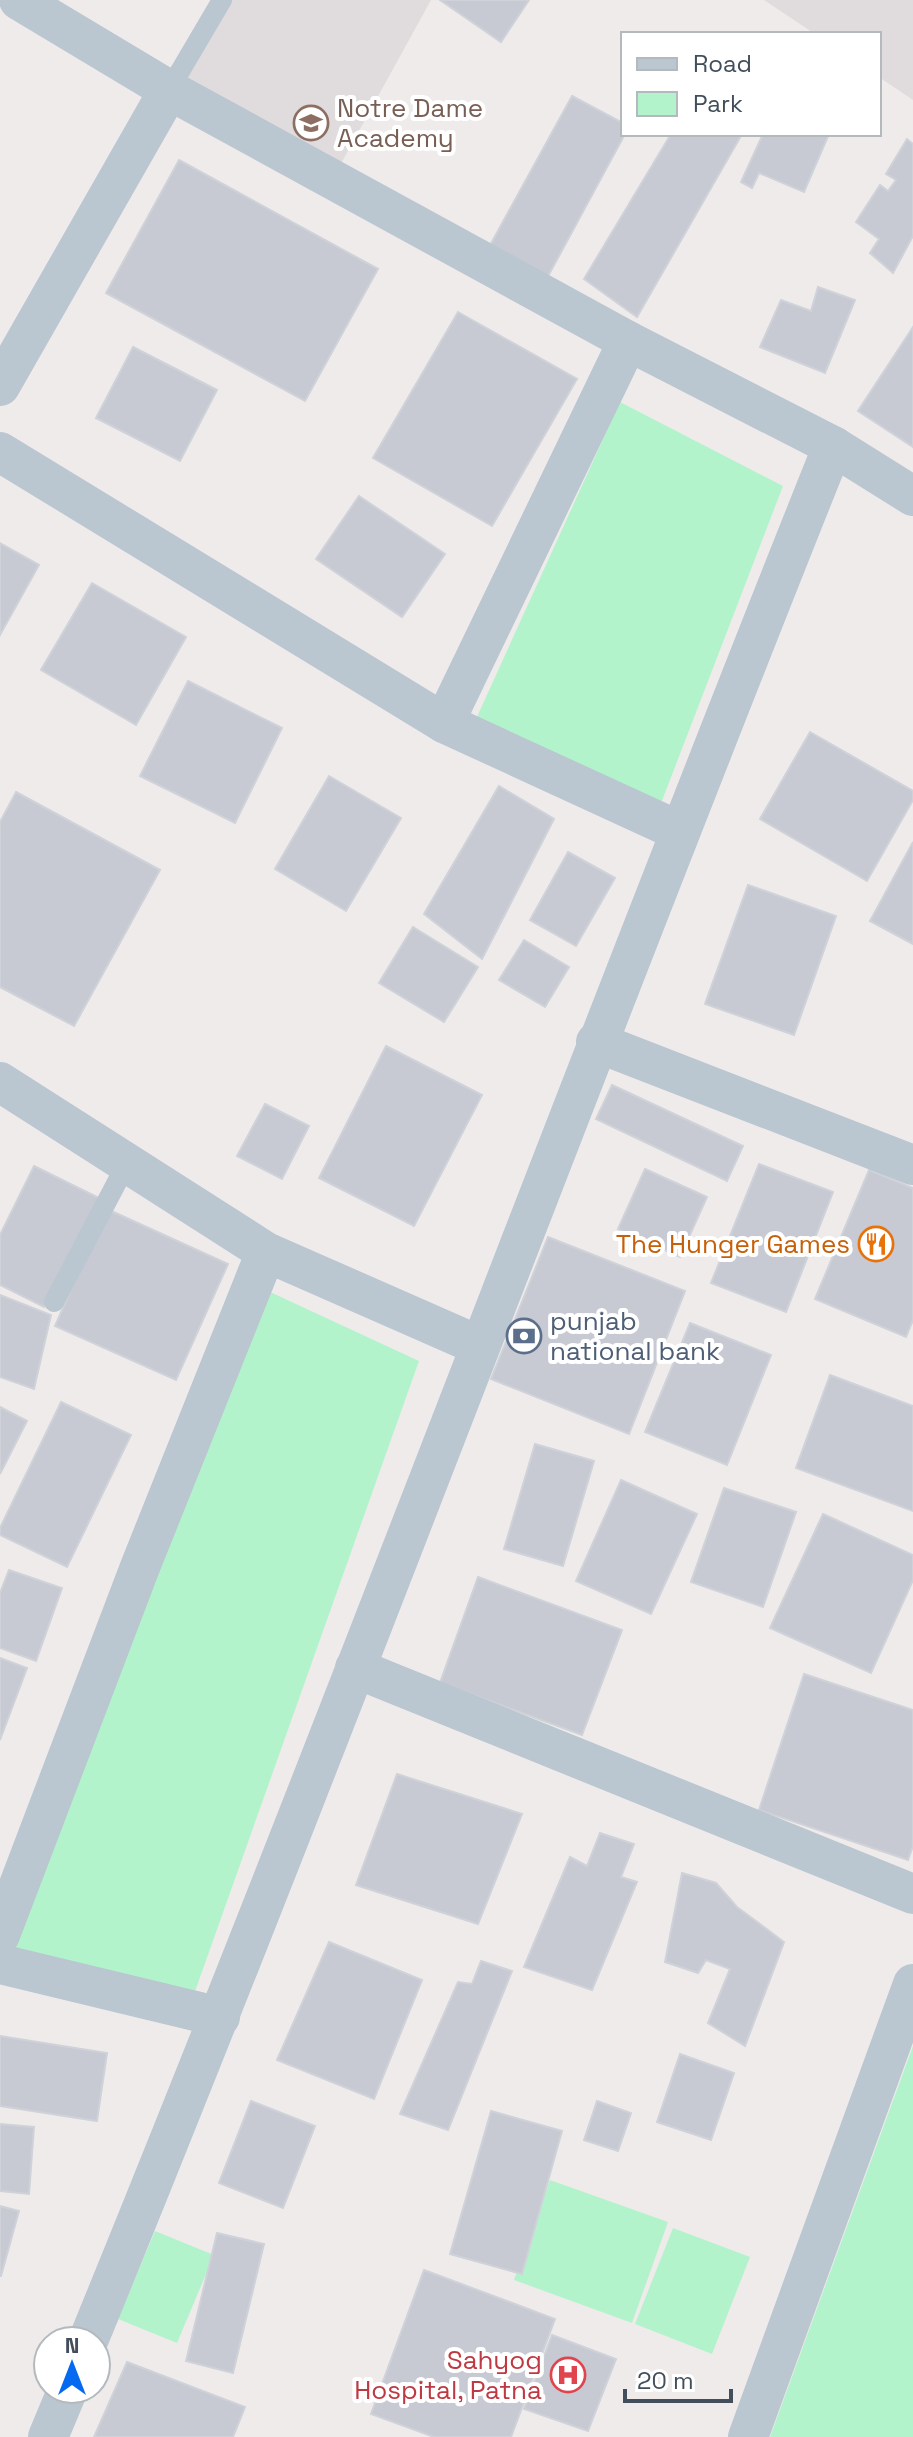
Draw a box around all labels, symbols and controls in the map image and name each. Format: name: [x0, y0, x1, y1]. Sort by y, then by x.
legend: [621, 32, 881, 136]
text: Road: [693, 48, 752, 79]
text: Park: [693, 88, 743, 119]
place label: Notre Dame Academy: [337, 91, 483, 155]
school or university icon: Notre Dame Academy: [292, 104, 330, 142]
restaurant icon: The Hunger Games: [857, 1225, 895, 1263]
place label: The Hunger Games: [616, 1227, 850, 1261]
place label: punjab national bank: [550, 1304, 720, 1368]
bank icon: punjab national bank: [505, 1317, 543, 1355]
north arrow: [32, 2325, 112, 2405]
text: N: [65, 2331, 79, 2359]
place label: Sahyog Hospital, Patna: [354, 2343, 542, 2407]
scale bar: [625, 2353, 731, 2403]
hospital icon: Sahyog Hospital, Patna: [549, 2356, 587, 2394]
text: 20 m: [637, 2365, 694, 2396]

